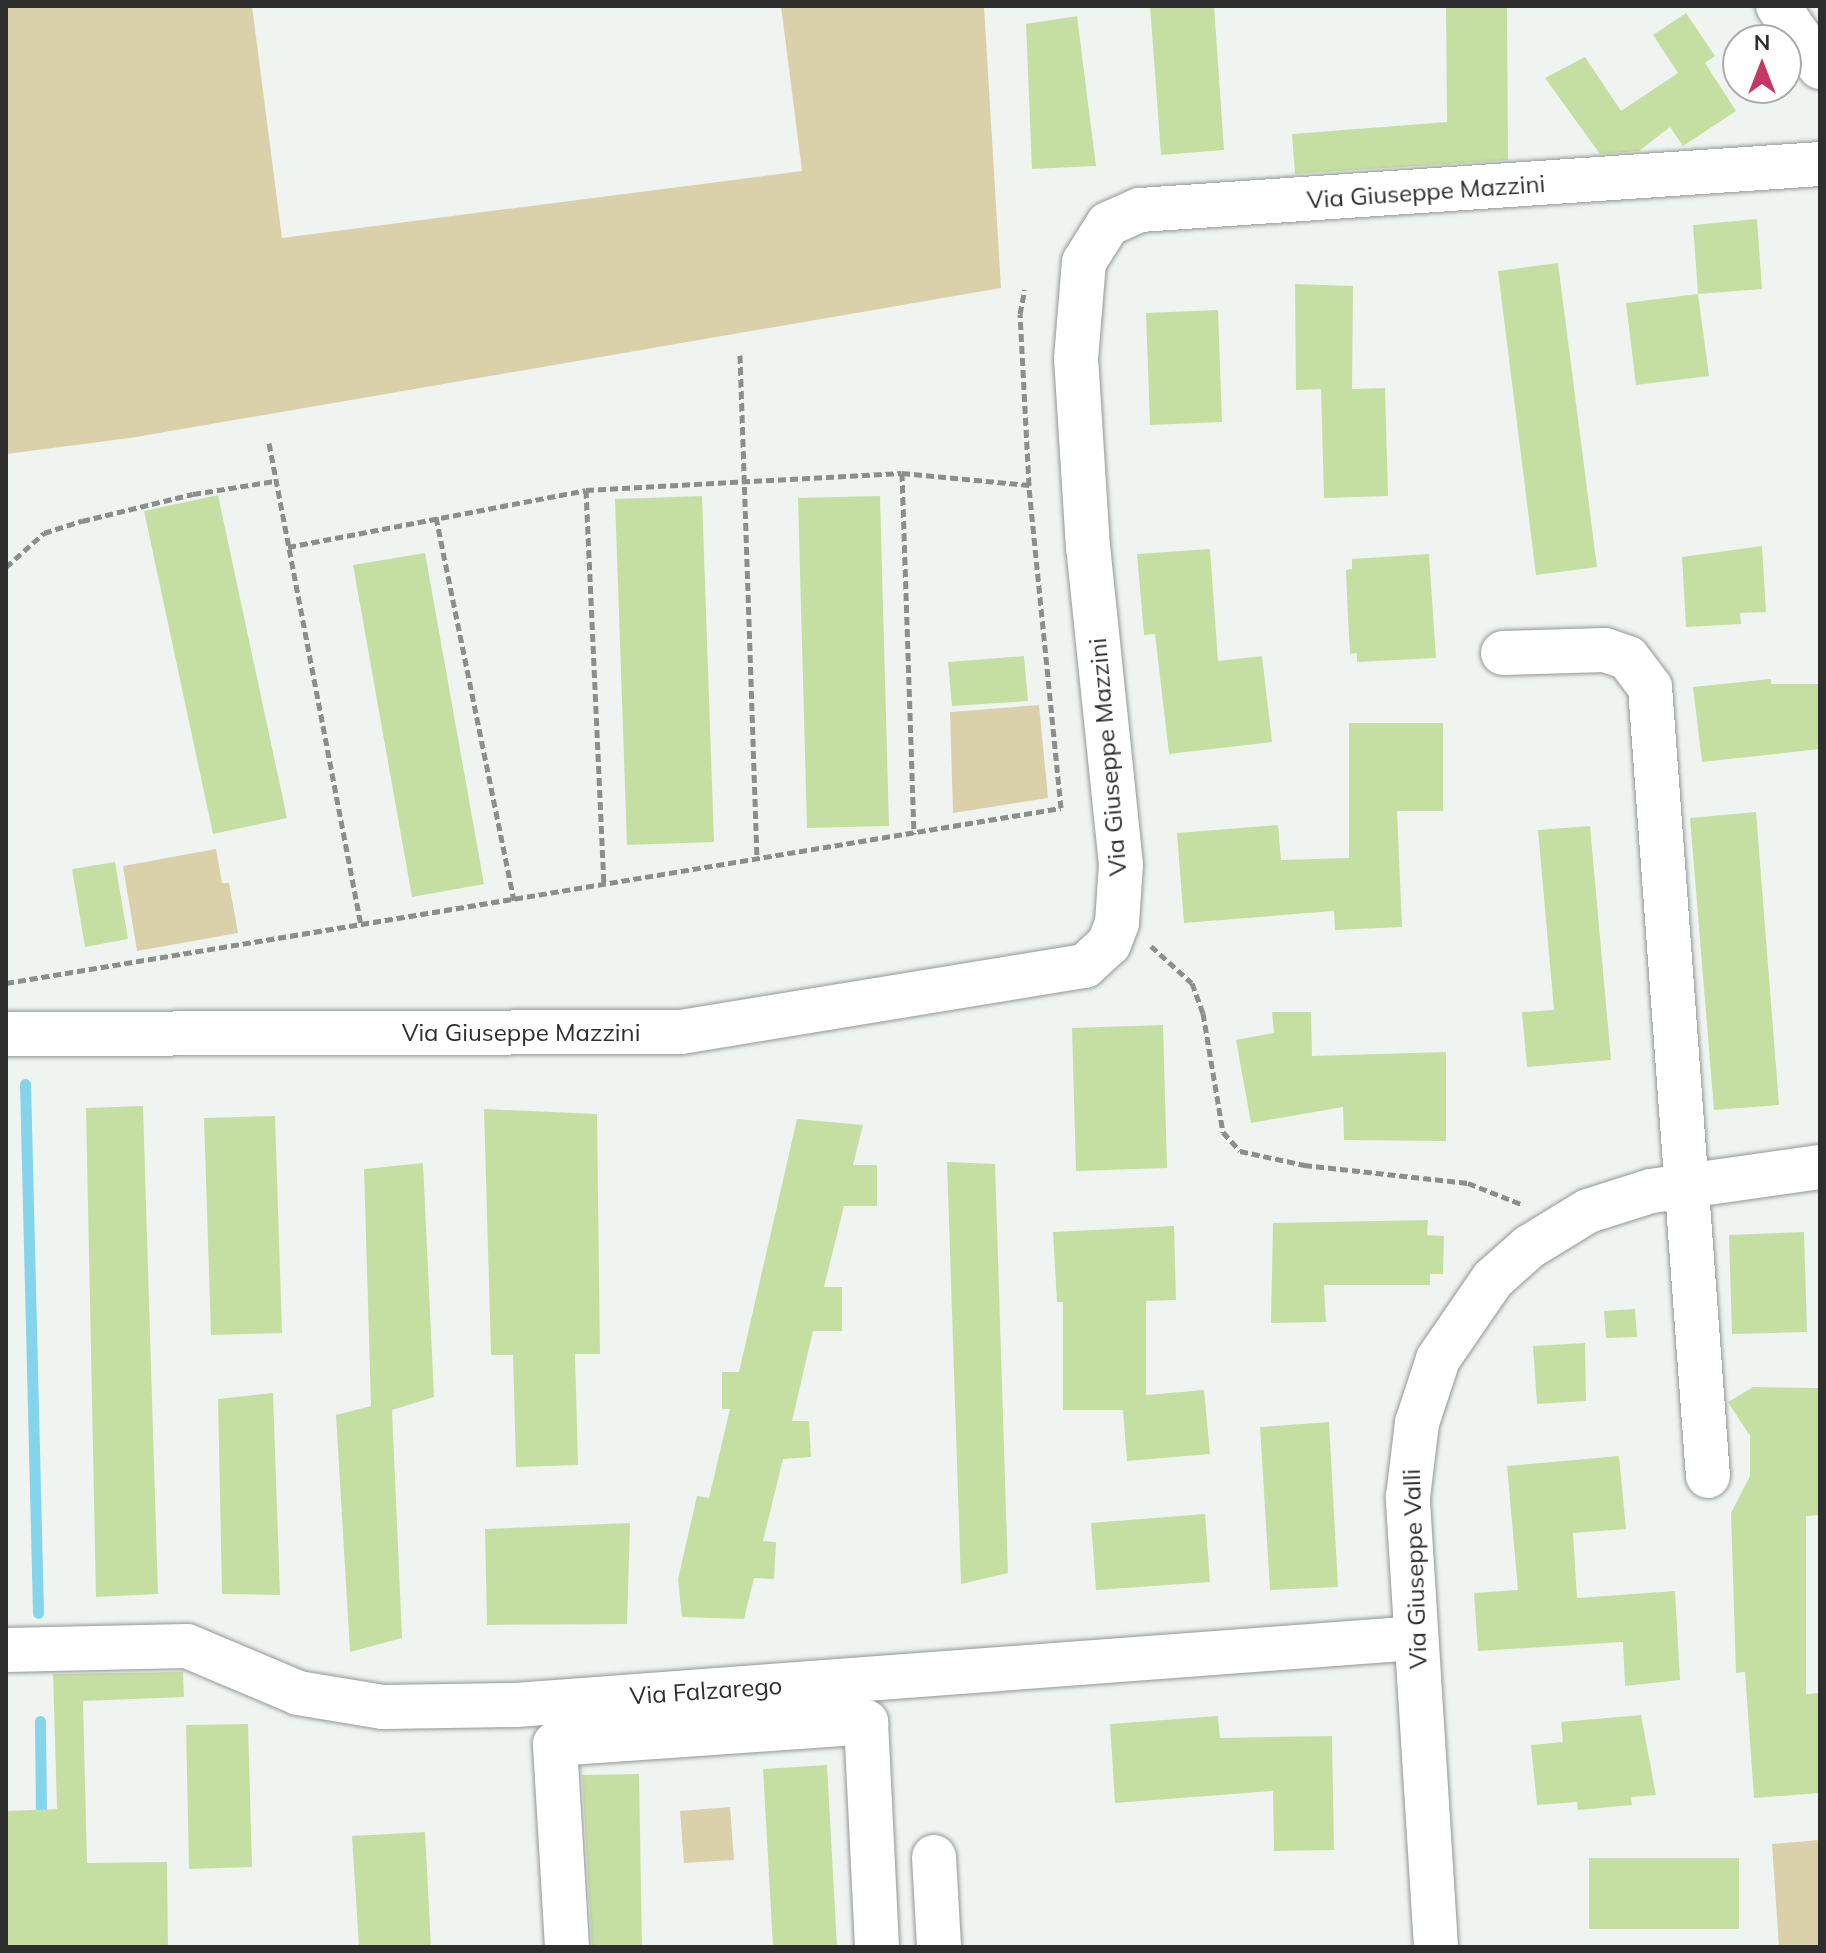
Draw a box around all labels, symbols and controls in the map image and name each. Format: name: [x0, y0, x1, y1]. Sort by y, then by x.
north arrow: [1722, 24, 1802, 104]
text: N: [1754, 28, 1770, 56]
street label: Via Giuseppe Mazzini: [1306, 169, 1546, 215]
street label: Via Giuseppe Mazzini: [1083, 637, 1133, 877]
street label: Via Giuseppe Mazzini: [402, 1019, 640, 1047]
street label: Via Giuseppe Valli: [1397, 1468, 1433, 1670]
street label: Via Falzarego: [629, 1671, 783, 1711]

